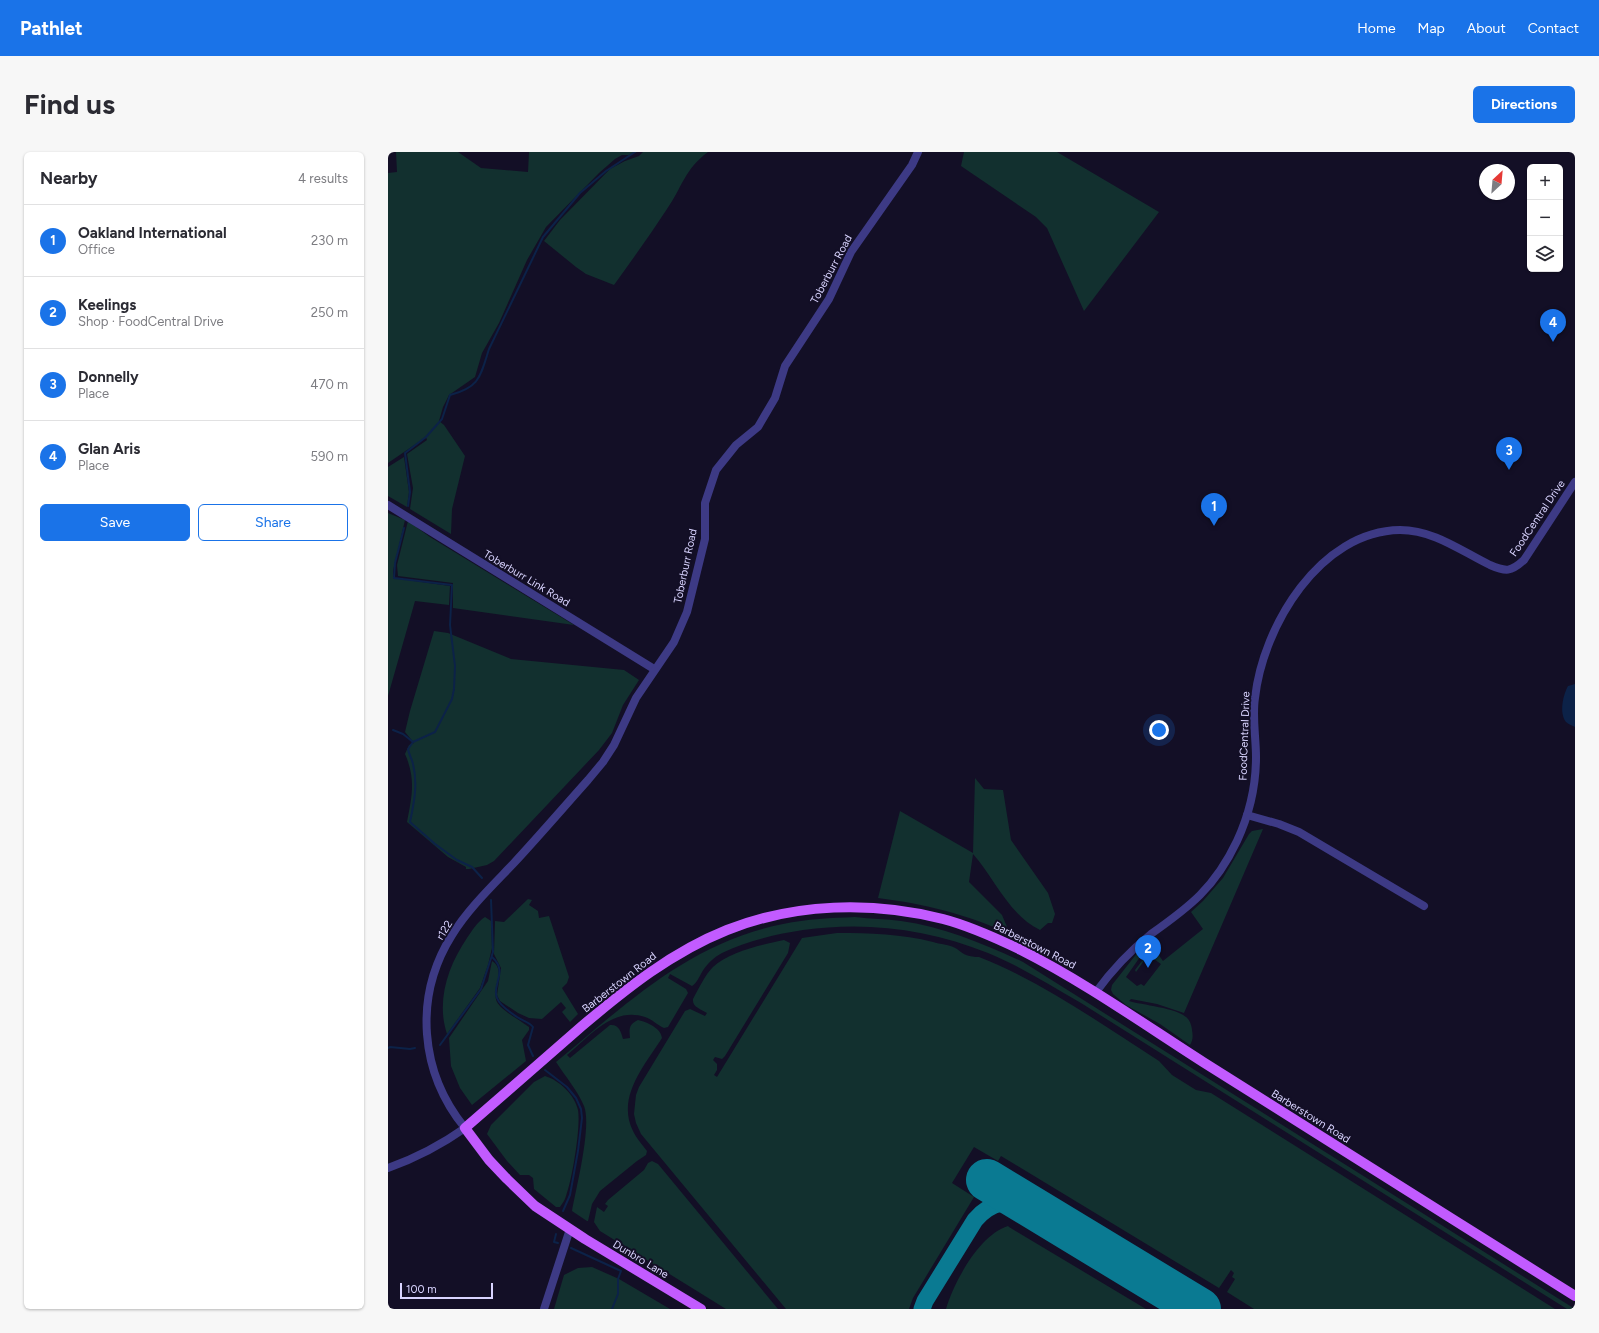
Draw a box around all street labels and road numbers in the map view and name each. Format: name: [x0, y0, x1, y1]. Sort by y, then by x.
street label: Toberburr Road: [808, 233, 855, 306]
street label: FoodCentral Drive: [1507, 478, 1568, 559]
street label: Toberburr Road: [671, 528, 700, 605]
street label: Toberburr Link Road: [481, 547, 572, 609]
street label: FoodCentral Drive: [1236, 691, 1253, 781]
street label: r122: [433, 918, 455, 942]
street label: Barberstown Road: [991, 919, 1078, 972]
street label: Barberstown Road: [580, 949, 659, 1015]
street label: Barberstown Road: [1269, 1087, 1353, 1146]
street label: Dunbro Lane: [611, 1238, 671, 1281]

